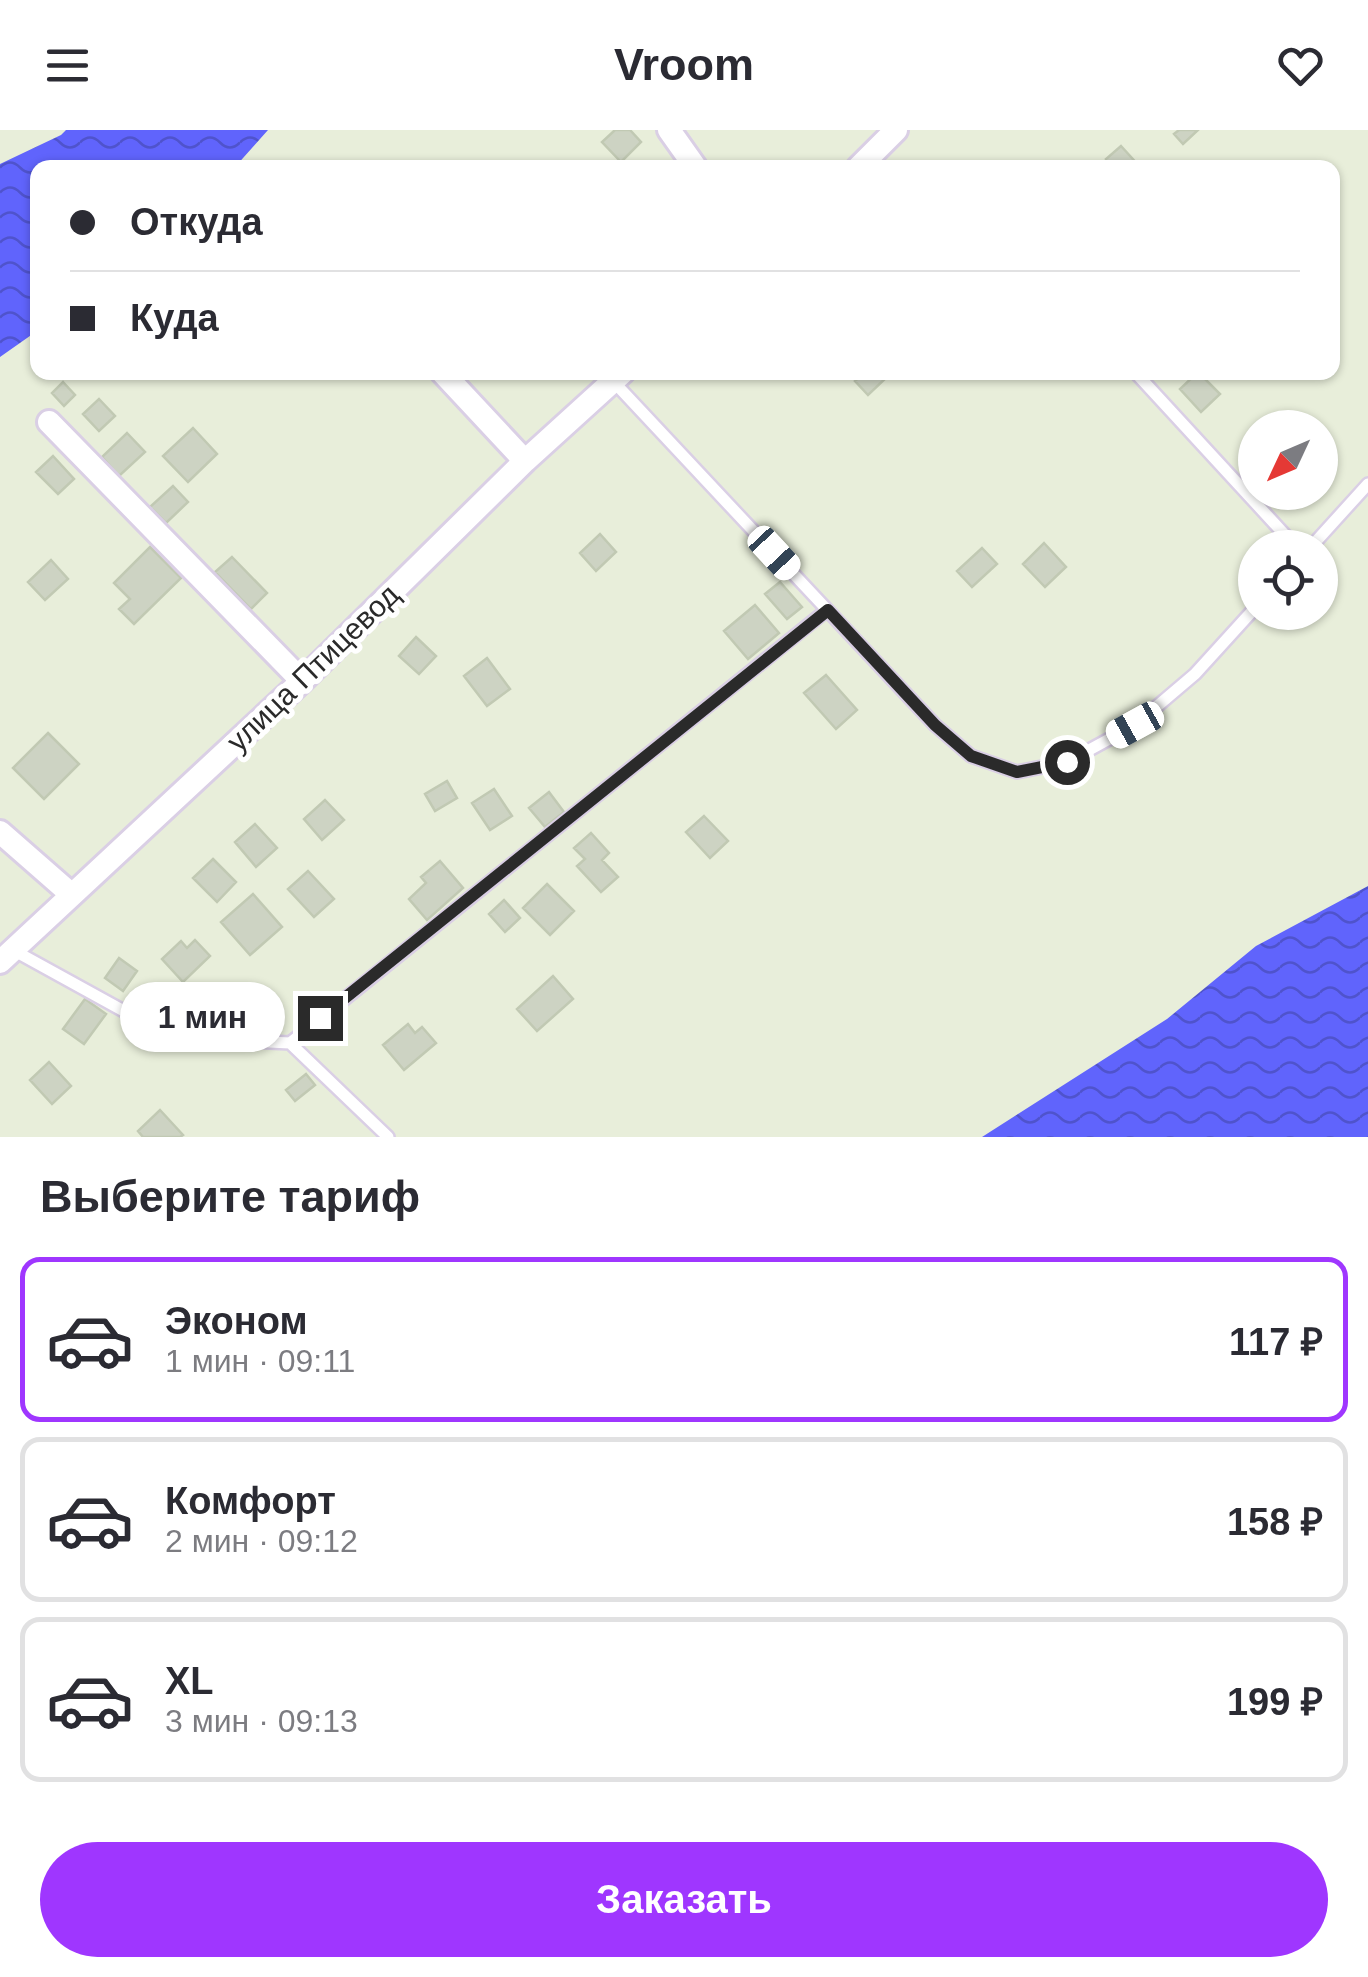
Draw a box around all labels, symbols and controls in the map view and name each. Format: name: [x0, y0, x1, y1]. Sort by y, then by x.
icon: menu: [40, 38, 95, 93]
icon: heart: [1273, 38, 1328, 93]
text: Vroom: [614, 39, 754, 90]
text: Откуда: [130, 201, 263, 243]
text: Куда: [130, 297, 219, 339]
north arrow: [1238, 410, 1338, 510]
map controls: [1238, 410, 1338, 630]
car: [743, 521, 805, 585]
button: locate: [1238, 530, 1338, 630]
street label: улица Птицевод: [220, 577, 405, 758]
car: [1101, 697, 1169, 753]
route start: [1045, 740, 1090, 785]
callout: 1 мин: [120, 983, 285, 1053]
route end: [298, 996, 343, 1041]
text: 1 мин: [158, 999, 247, 1035]
text: Выберите тариф: [40, 1171, 420, 1222]
icon: car: [45, 1295, 135, 1385]
text: Эконом: [165, 1300, 308, 1342]
text: 117 ₽: [1229, 1321, 1323, 1363]
text: 1 мин · 09:11: [165, 1343, 355, 1379]
icon: car: [45, 1475, 135, 1565]
text: Комфорт: [165, 1480, 336, 1522]
text: 158 ₽: [1227, 1501, 1323, 1543]
text: 2 мин · 09:12: [165, 1523, 358, 1559]
icon: car: [45, 1655, 135, 1745]
text: XL: [165, 1660, 214, 1702]
text: 199 ₽: [1227, 1681, 1323, 1723]
text: 3 мин · 09:13: [165, 1703, 358, 1739]
button: Заказать: [40, 1842, 1328, 1957]

